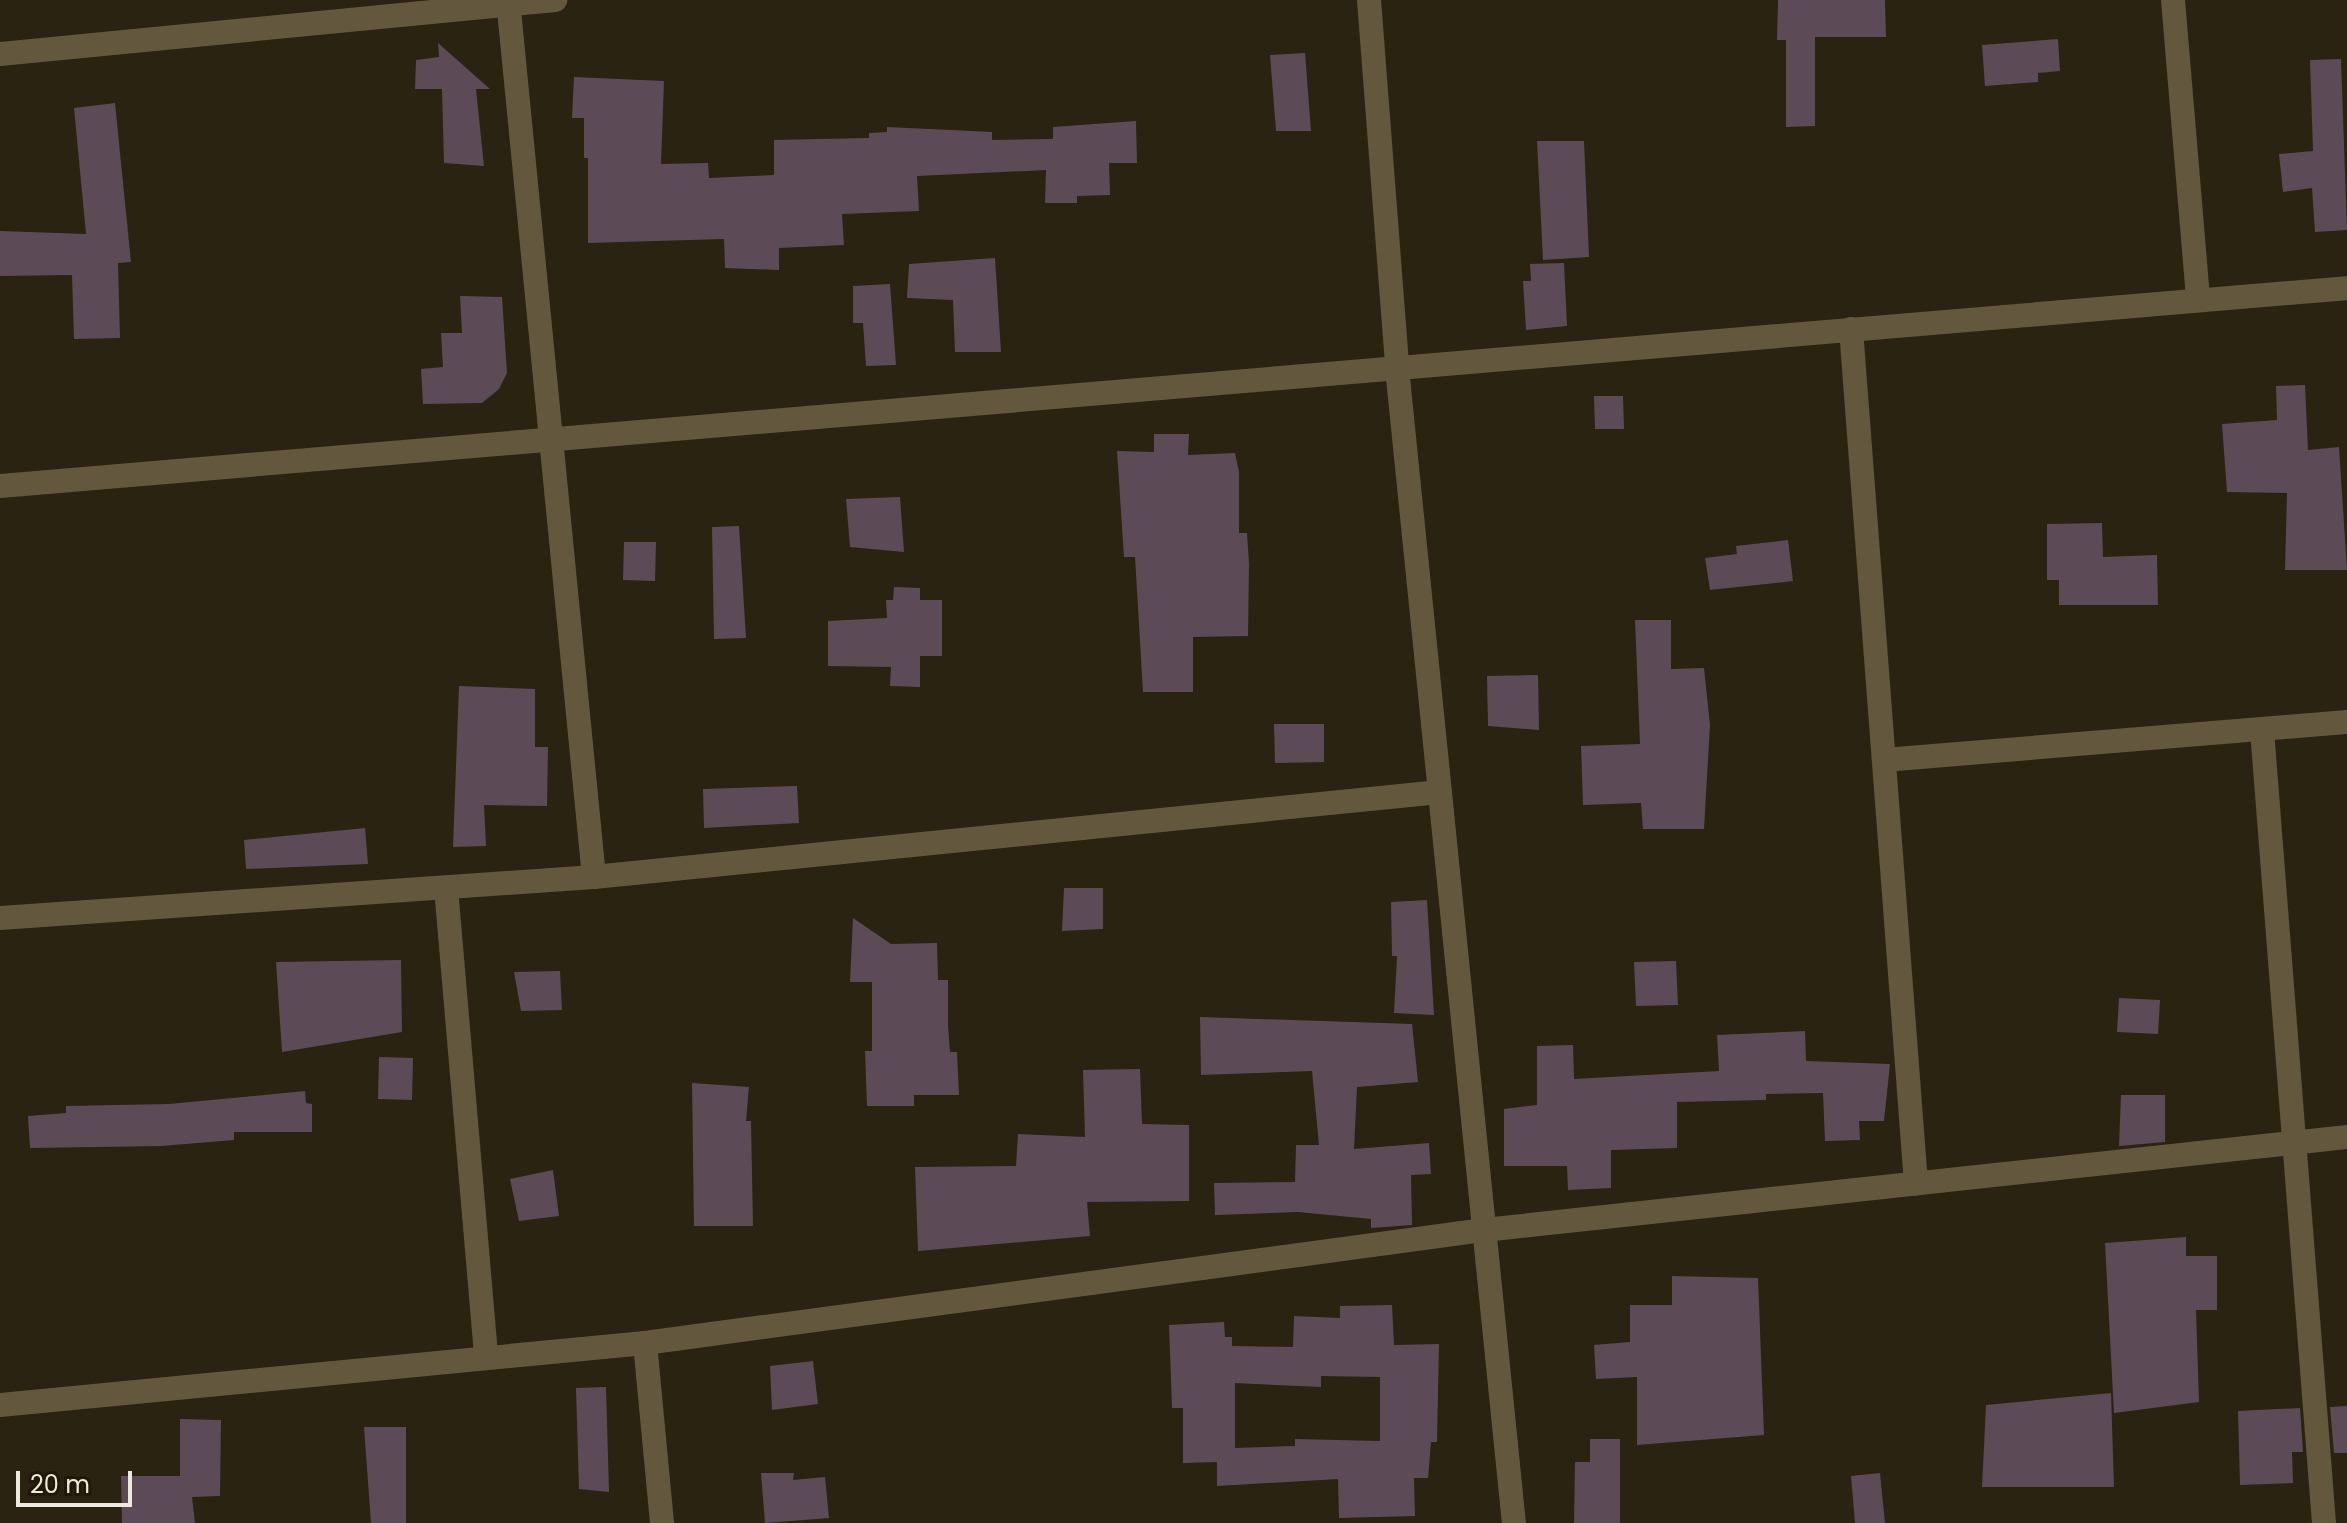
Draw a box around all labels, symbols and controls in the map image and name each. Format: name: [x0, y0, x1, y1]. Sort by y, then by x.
scale bar: [20, 1455, 136, 1505]
text: 20 m: [30, 1468, 90, 1501]

